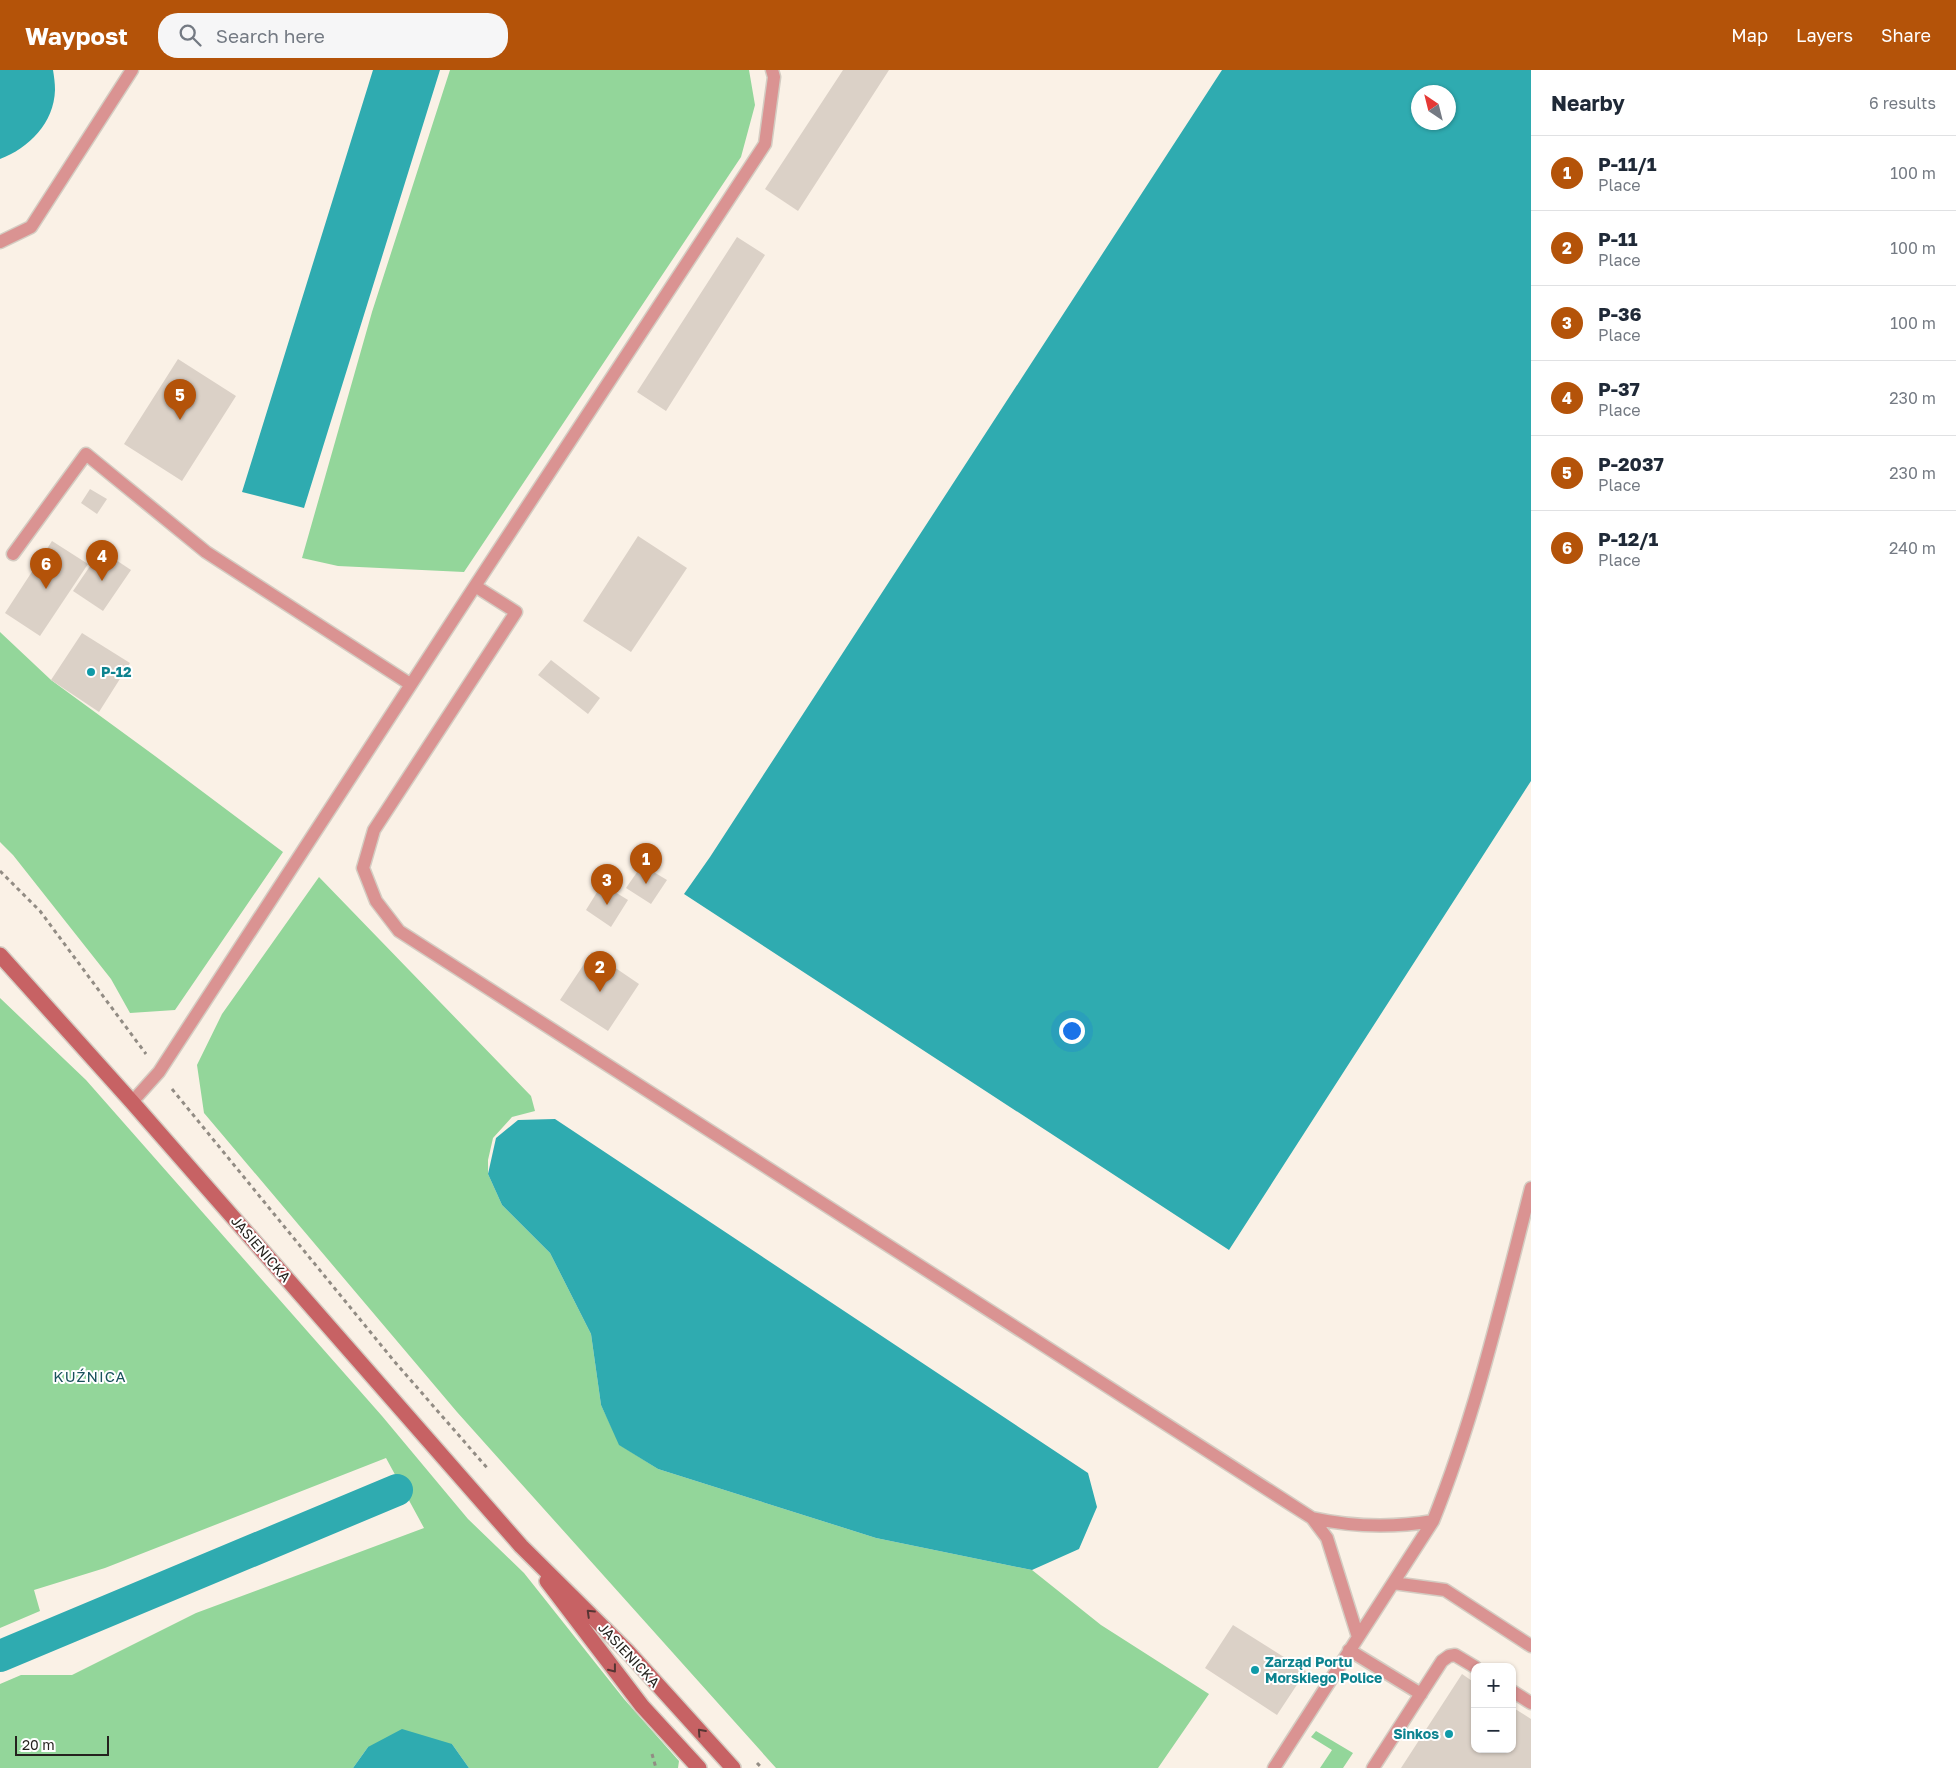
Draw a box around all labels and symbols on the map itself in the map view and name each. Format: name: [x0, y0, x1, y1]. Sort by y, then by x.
north arrow: [1411, 85, 1456, 130]
pin: 5: [164, 379, 196, 420]
pin: 4: [86, 540, 118, 581]
pin: 6: [30, 548, 62, 589]
place label: P-12: [101, 663, 132, 680]
marker: P-12: [85, 666, 97, 678]
pin: 1: [630, 843, 662, 884]
pin: 3: [591, 864, 623, 905]
pin: 2: [584, 951, 616, 992]
your location: [1059, 1018, 1085, 1044]
street label: JASIENICKA: [228, 1212, 295, 1286]
district label: KUŹNICA: [53, 1367, 127, 1385]
one-way arrow: [586, 1610, 595, 1619]
street label: JASIENICKA: [595, 1619, 664, 1691]
place label: Zarząd Portu Morskiego Police: [1265, 1653, 1382, 1686]
one-way arrow: [607, 1663, 615, 1672]
marker: Zarząd Portu Morskiego Police: [1249, 1664, 1261, 1676]
place label: Sinkos: [1393, 1725, 1439, 1742]
one-way arrow: [698, 1728, 707, 1737]
marker: Sinkos: [1443, 1728, 1455, 1740]
scale bar: [15, 1733, 109, 1756]

